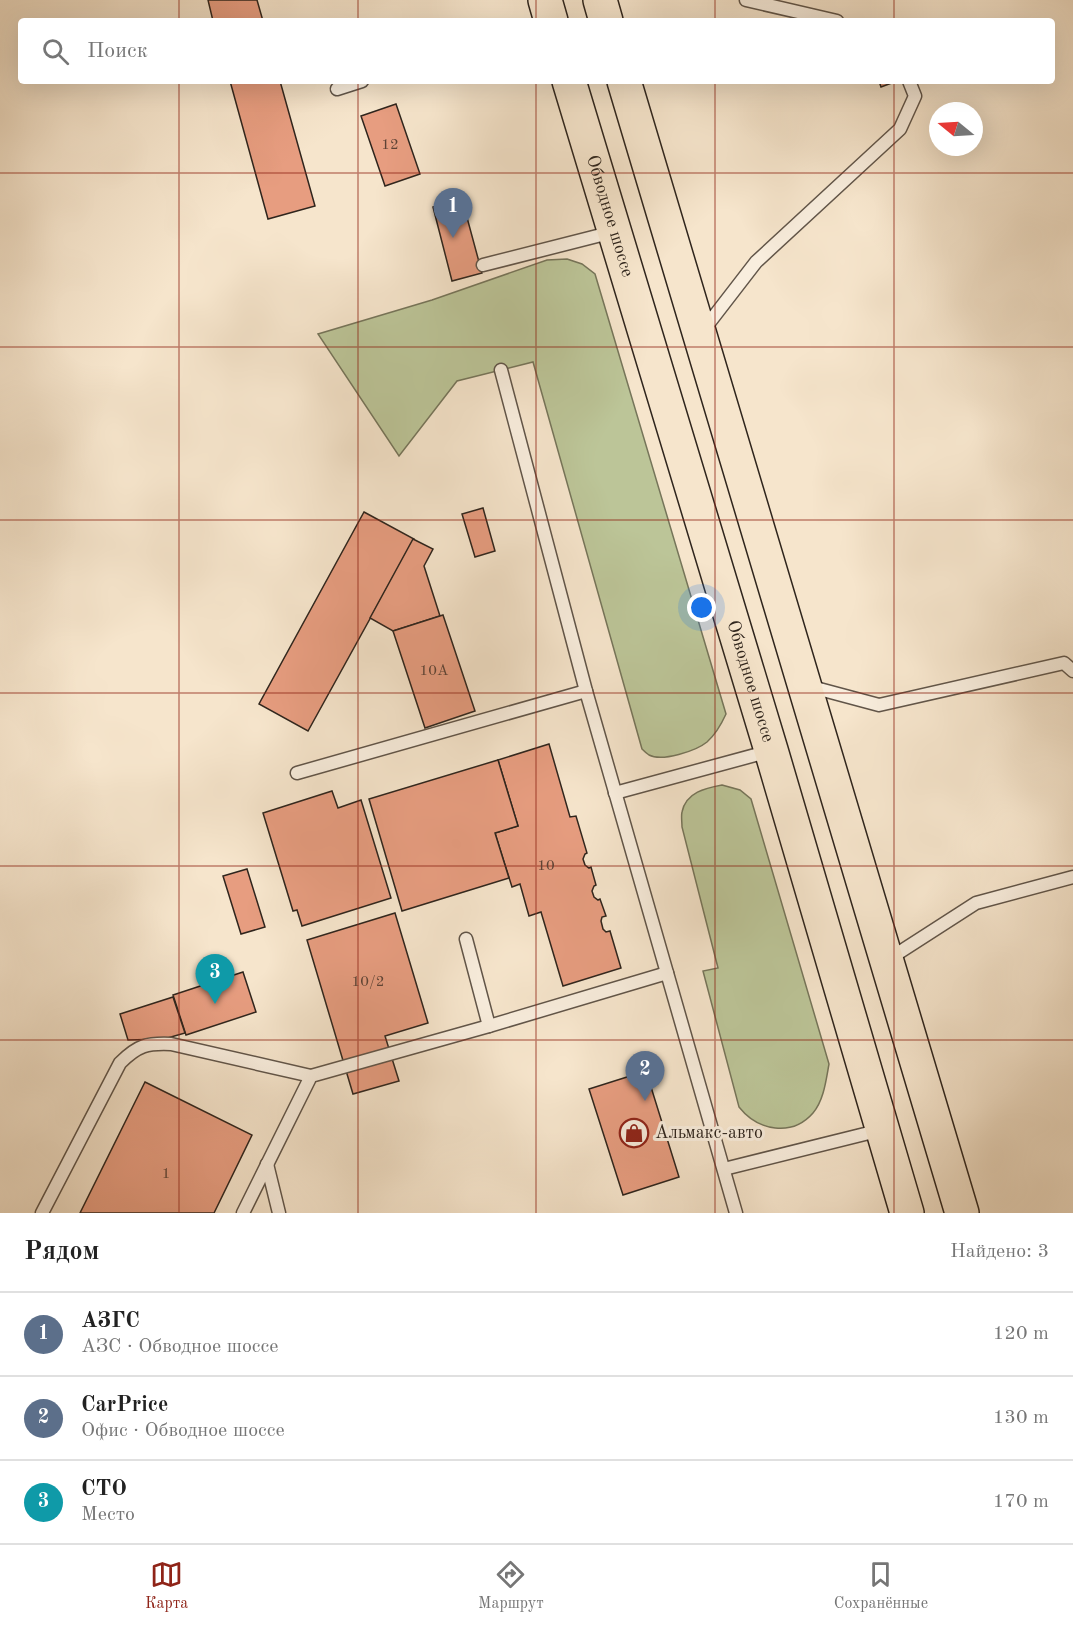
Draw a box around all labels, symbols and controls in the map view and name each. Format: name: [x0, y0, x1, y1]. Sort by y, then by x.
search box: [18, 18, 1055, 84]
icon: search: [39, 35, 72, 68]
text: Поиск: [87, 40, 148, 62]
north arrow: [929, 102, 983, 156]
house number: 12: [381, 138, 399, 153]
street label: Обводное шоссе: [583, 153, 637, 279]
pin: 1: [434, 188, 472, 238]
your location: [687, 593, 716, 622]
street label: Обводное шоссе: [723, 618, 777, 744]
house number: 10А: [420, 664, 449, 679]
house number: 10: [537, 859, 555, 874]
pin: 3: [196, 954, 234, 1004]
house number: 10/2: [352, 975, 384, 990]
pin: 2: [626, 1052, 664, 1101]
shop icon: Альмакс-авто: [618, 1117, 650, 1149]
place label: Альмакс-авто: [655, 1124, 763, 1142]
house number: 1: [162, 1167, 170, 1182]
text: Рядом: [24, 1239, 99, 1265]
text: Найдено: 3: [950, 1242, 1049, 1262]
text: АЗГС: [81, 1310, 140, 1332]
text: 1: [38, 1324, 49, 1344]
text: 120 m: [993, 1324, 1049, 1344]
text: АЗС · Обводное шоссе: [81, 1337, 278, 1357]
text: CarPrice: [81, 1394, 168, 1416]
text: 2: [38, 1408, 49, 1428]
text: 130 m: [993, 1408, 1049, 1428]
text: Офис · Обводное шоссе: [81, 1421, 285, 1441]
text: СТО: [81, 1478, 127, 1500]
text: 3: [38, 1492, 49, 1512]
text: 170 m: [993, 1492, 1049, 1512]
text: Место: [81, 1505, 135, 1525]
tab: Карта: [145, 1558, 188, 1614]
tab: Маршрут: [478, 1558, 544, 1614]
tab: Сохранённые: [834, 1558, 928, 1614]

